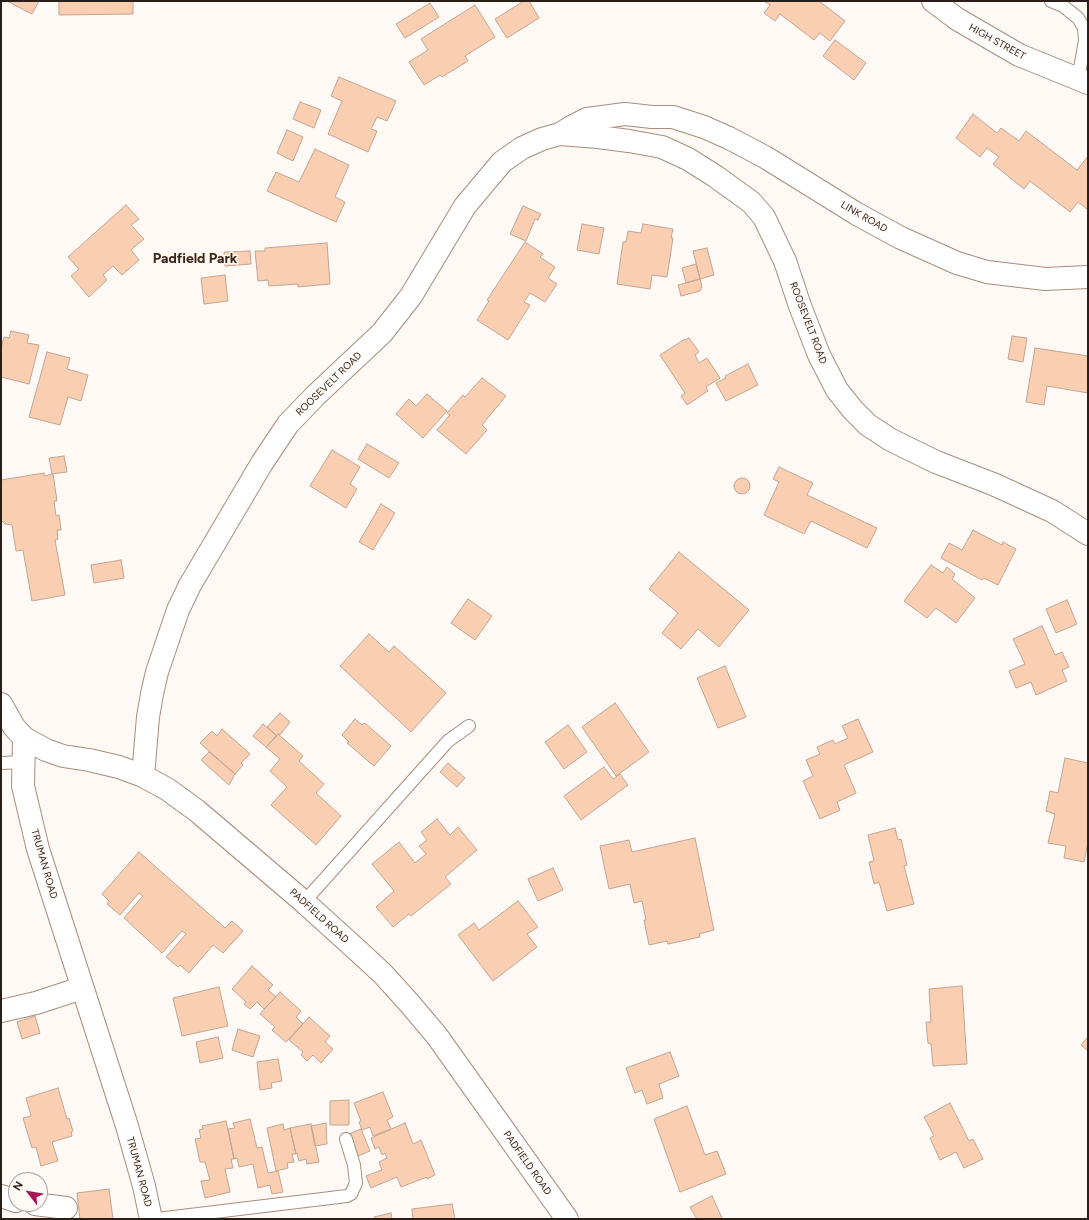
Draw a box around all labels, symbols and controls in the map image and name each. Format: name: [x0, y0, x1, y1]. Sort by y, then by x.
street label: HIGH STREET: [967, 21, 1027, 63]
street label: LINK ROAD: [839, 199, 889, 235]
district label: Padfield Park: [153, 251, 237, 267]
street label: ROOSEVELT ROAD: [787, 280, 829, 366]
street label: ROOSEVELT ROAD: [294, 350, 364, 418]
street label: TRUMAN ROAD: [28, 828, 60, 900]
street label: PADFIELD ROAD: [287, 886, 351, 946]
street label: PADFIELD ROAD: [500, 1129, 554, 1197]
street label: TRUMAN ROAD: [124, 1136, 154, 1208]
north arrow: [8, 1172, 48, 1212]
text: N: [10, 1179, 26, 1193]

